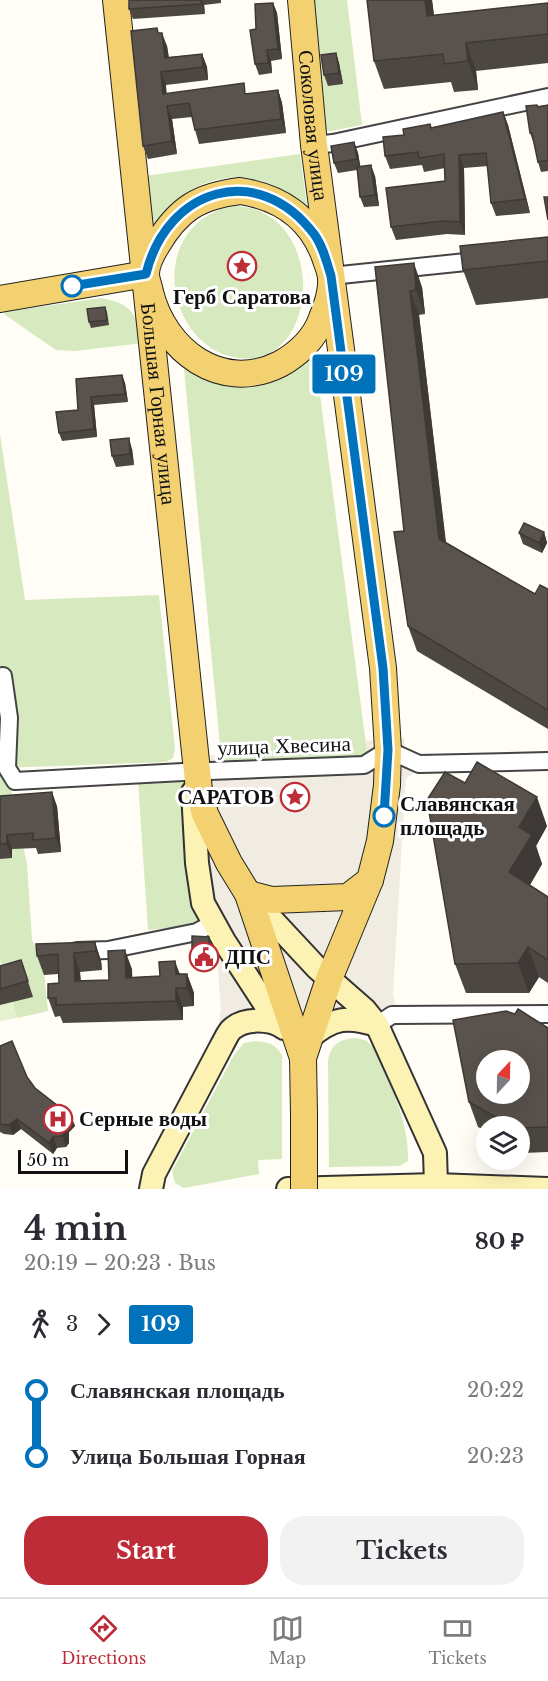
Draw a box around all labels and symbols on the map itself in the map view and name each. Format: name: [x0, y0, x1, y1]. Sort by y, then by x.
street label: Соколовая улица: [293, 49, 334, 203]
place icon: Герб Саратова: [226, 250, 258, 282]
unlabelled marker: [61, 275, 83, 297]
place label: Герб Саратова: [173, 284, 311, 310]
street label: Большая Горная улица: [135, 301, 182, 507]
line badge: 109: [310, 354, 379, 394]
street label: улица Хвесина: [217, 731, 352, 761]
place icon: САРАТОВ: [279, 781, 311, 813]
place label: САРАТОВ: [177, 784, 274, 810]
place label: Славянская площадь: [400, 791, 515, 841]
marker: Славянская площадь: [373, 805, 395, 827]
public building icon: ДПС: [188, 941, 220, 973]
place label: ДПС: [225, 944, 271, 970]
north arrow: [476, 1050, 530, 1104]
hospital icon: Серные воды: [42, 1103, 74, 1135]
place label: Серные воды: [79, 1106, 207, 1132]
scale bar: [18, 1147, 128, 1174]

